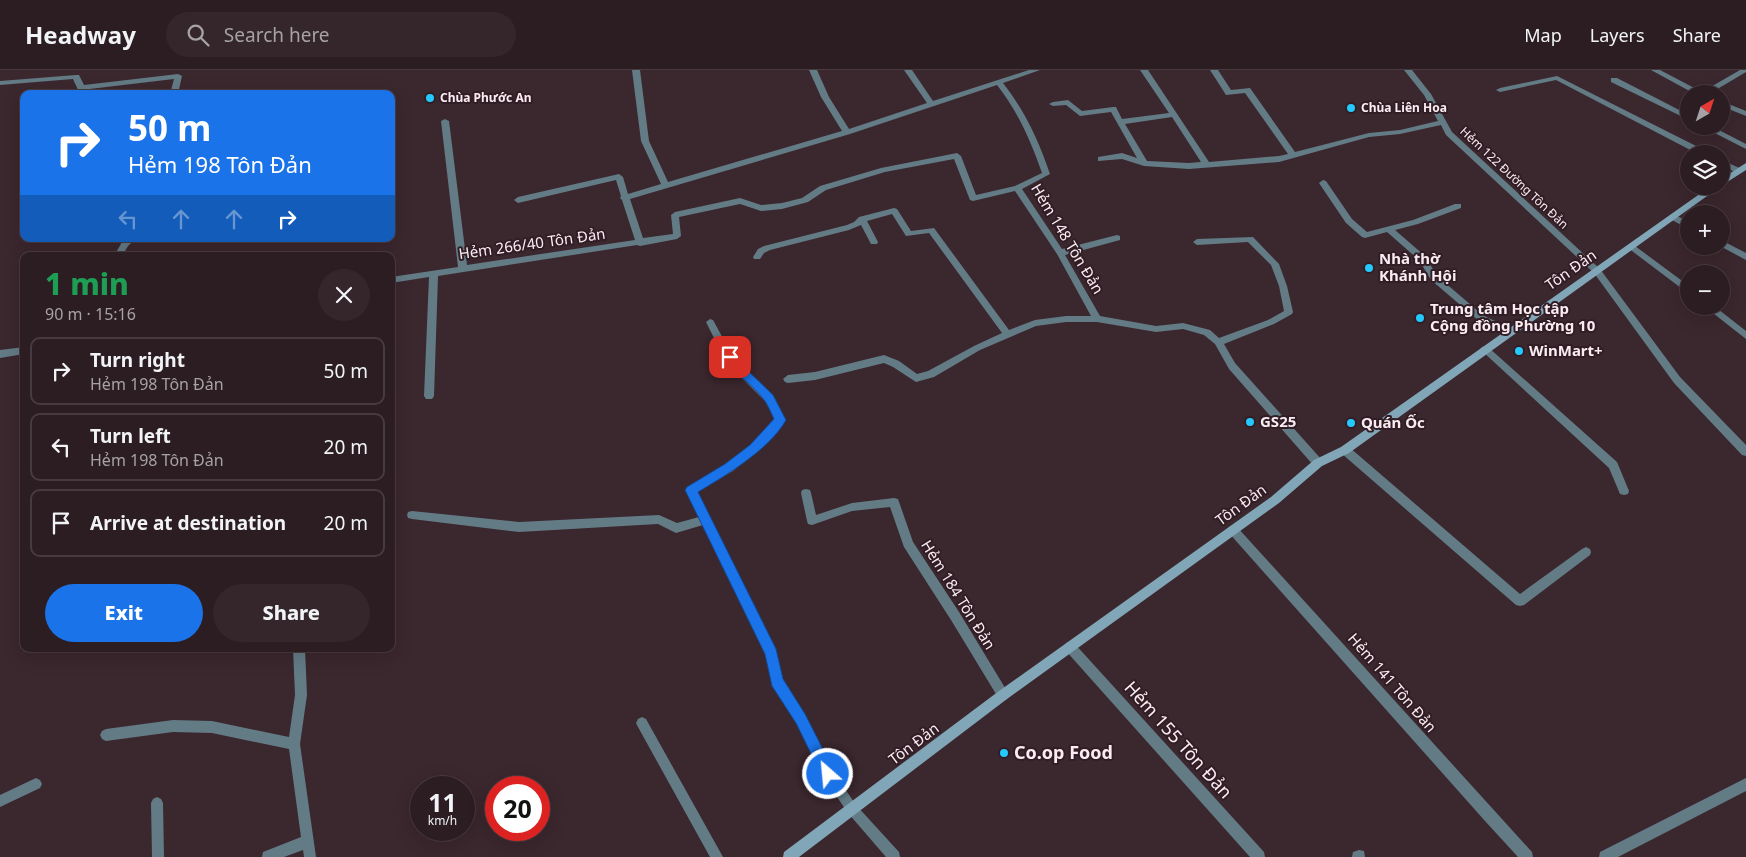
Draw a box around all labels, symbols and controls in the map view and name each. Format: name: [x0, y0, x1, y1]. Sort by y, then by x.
search box: [166, 12, 516, 57]
text: Headway: [25, 18, 136, 51]
icon: search: [184, 21, 212, 49]
text: Search here: [224, 22, 330, 48]
text: Map: [1524, 23, 1562, 47]
text: Layers: [1590, 23, 1645, 47]
text: Share: [1673, 23, 1721, 47]
north arrow: [1680, 85, 1730, 135]
map controls: [1680, 85, 1730, 315]
place label: Chùa Phước An: [440, 89, 532, 106]
marker: Chùa Phước An: [424, 92, 436, 104]
place label: Chùa Liên Hoa: [1361, 99, 1447, 116]
marker: Chùa Liên Hoa: [1345, 102, 1357, 114]
text: 50 m: [128, 104, 211, 151]
icon: right: [45, 110, 110, 175]
street label: Hẻm 122 Đường Tôn Đản: [1456, 123, 1572, 232]
button: layers: [1680, 145, 1730, 195]
text: Hẻm 198 Tôn Đản: [128, 149, 312, 179]
street label: Hẻm 148 Tôn Đản: [1027, 180, 1109, 297]
icon: left: [114, 205, 142, 233]
icon: ahead: [167, 205, 195, 233]
icon: ahead: [220, 205, 248, 233]
icon: right: [273, 205, 301, 233]
button: +: [1680, 205, 1730, 255]
street label: Hẻm 266/40 Tôn Đản: [457, 223, 607, 263]
street label: Tôn Đản: [1541, 244, 1600, 294]
place label: Nhà thờ Khánh Hội: [1379, 248, 1456, 285]
marker: Nhà thờ Khánh Hội: [1363, 262, 1375, 274]
text: 1 min: [45, 263, 129, 304]
button: −: [1680, 265, 1730, 315]
button: close: [318, 269, 370, 321]
place label: Trung tâm Học tập Cộng đồng Phường 10: [1430, 298, 1596, 335]
text: 90 m · 15:16: [45, 303, 136, 325]
marker: Trung tâm Học tập Cộng đồng Phường 10: [1414, 312, 1426, 324]
pin: [709, 336, 751, 378]
place label: WinMart+: [1529, 340, 1603, 360]
icon: arrive: [716, 343, 744, 371]
marker: WinMart+: [1513, 345, 1525, 357]
text: Turn right: [90, 347, 185, 373]
icon: right: [47, 357, 75, 385]
text: 50 m: [324, 358, 368, 384]
text: Hẻm 198 Tôn Đản: [90, 373, 224, 395]
place label: GS25: [1260, 411, 1296, 431]
place label: Quán Ốc: [1361, 412, 1425, 432]
marker: GS25: [1244, 416, 1256, 428]
marker: Quán Ốc: [1345, 417, 1357, 429]
text: Turn left: [90, 423, 171, 449]
icon: left: [47, 433, 75, 461]
text: 20 m: [324, 434, 368, 460]
text: Hẻm 198 Tôn Đản: [90, 449, 224, 471]
street label: Tôn Đản: [1211, 479, 1270, 529]
icon: arrive: [47, 509, 75, 537]
text: Arrive at destination: [90, 510, 286, 536]
text: 20 m: [324, 510, 368, 536]
street label: Hẻm 184 Tôn Đản: [917, 536, 1001, 653]
button: Exit: [45, 584, 203, 642]
button: Share: [213, 584, 370, 642]
street label: Hẻm 141 Tôn Đản: [1344, 628, 1441, 736]
street label: Hẻm 155 Tôn Đản: [1120, 675, 1238, 803]
street label: Tôn Đản: [884, 718, 943, 769]
place label: Co.op Food: [1014, 740, 1113, 764]
position arrow: [801, 747, 853, 799]
marker: Co.op Food: [998, 747, 1010, 759]
speed limit sign: 20: [485, 776, 550, 841]
text: 11: [428, 785, 457, 819]
text: km/h: [428, 812, 457, 829]

